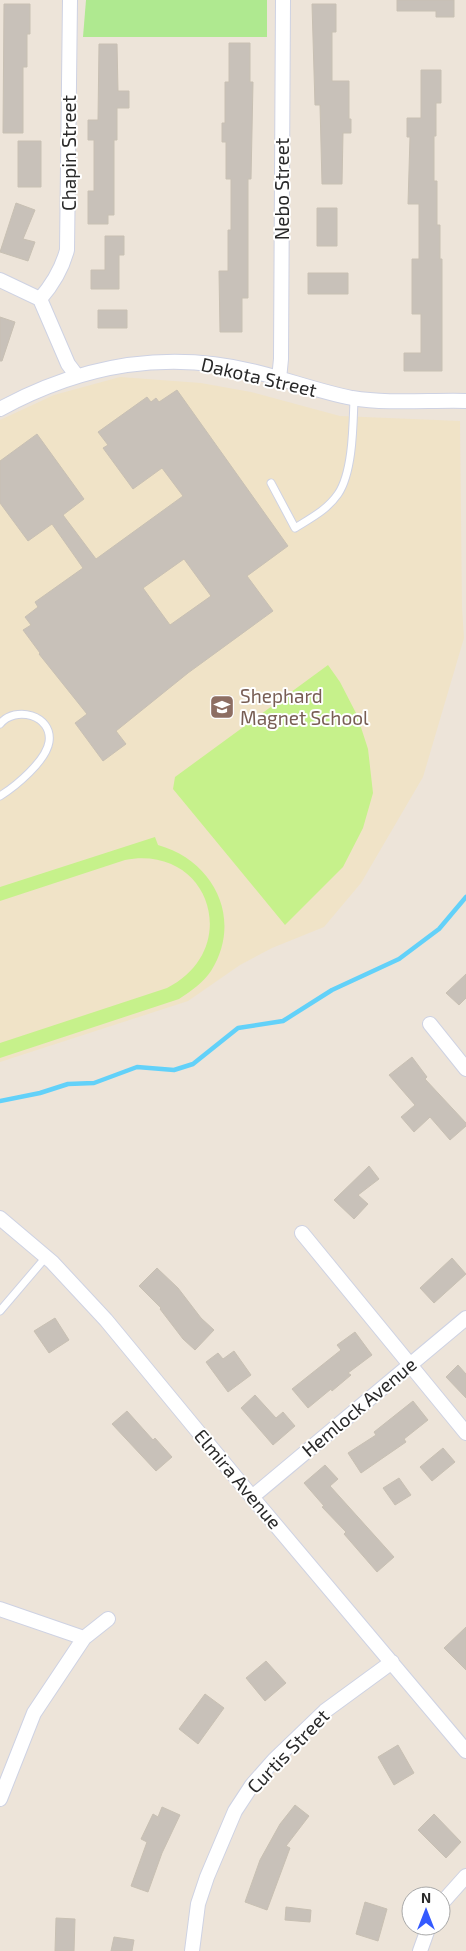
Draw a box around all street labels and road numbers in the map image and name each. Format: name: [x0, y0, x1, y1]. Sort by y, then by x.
street label: Chapin Street: [57, 95, 80, 211]
street label: Nebo Street: [270, 138, 293, 240]
street label: Dakota Street: [199, 352, 319, 401]
street label: Hemlock Avenue: [297, 1352, 421, 1461]
street label: Elmira Avenue: [190, 1424, 287, 1533]
street label: Curtis Street: [242, 1704, 333, 1797]

